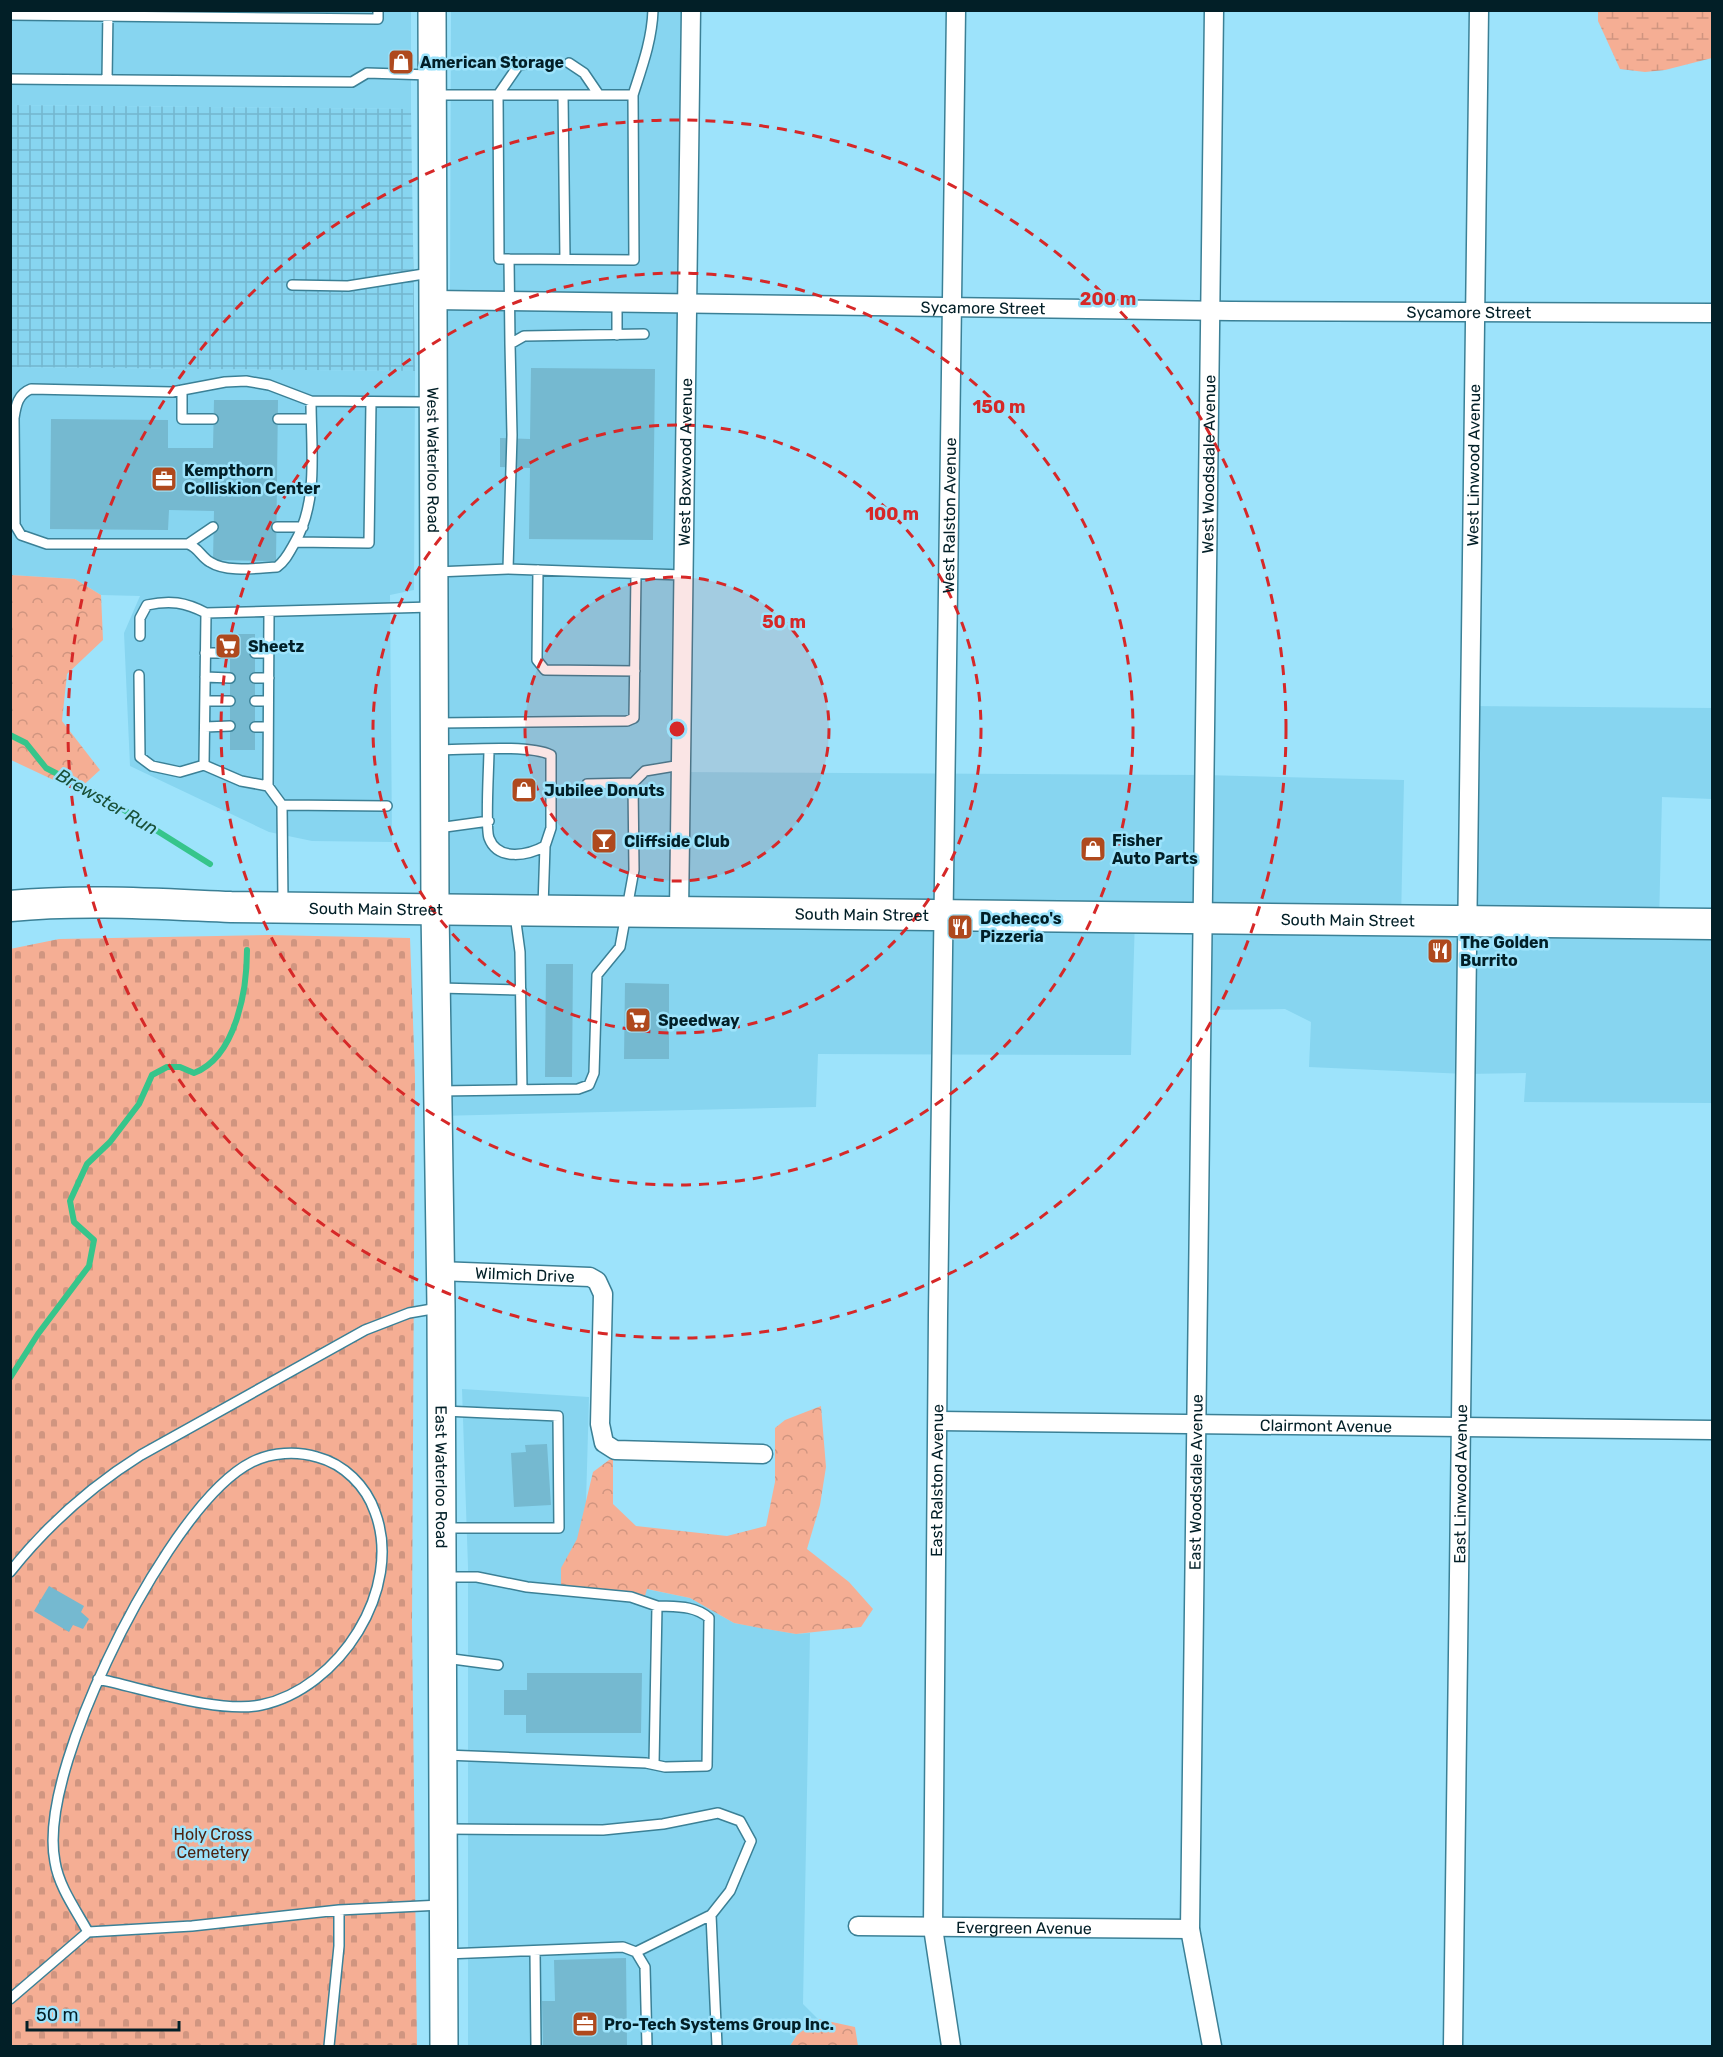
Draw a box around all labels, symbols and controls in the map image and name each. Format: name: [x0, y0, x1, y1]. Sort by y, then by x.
shop icon: American Storage: [386, 47, 416, 77]
place label: American Storage: [420, 53, 564, 72]
text: 200 m: [1080, 288, 1136, 310]
street label: Sycamore Street: [920, 297, 1045, 318]
street label: Sycamore Street: [1407, 302, 1531, 322]
street label: West Woodsdale Avenue: [1198, 375, 1219, 554]
street label: West Boxwood Avenue: [674, 378, 696, 546]
street label: West Linwood Avenue: [1463, 384, 1484, 546]
street label: West Waterloo Road: [424, 387, 443, 533]
text: 150 m: [972, 396, 1026, 418]
street label: West Ralston Avenue: [938, 437, 960, 594]
place label: Kempthorn Colliskion Center: [184, 461, 321, 498]
office icon: Kempthorn Colliskion Center: [149, 464, 179, 494]
text: 100 m: [865, 503, 919, 525]
text: 50 m: [762, 611, 806, 633]
supermarket icon: Sheetz: [213, 631, 243, 661]
place label: Sheetz: [248, 637, 304, 656]
centre of rings: [667, 719, 687, 739]
water label: Brewster Run: [52, 764, 162, 840]
shop icon: Jubilee Donuts: [509, 775, 539, 805]
place label: Jubilee Donuts: [544, 781, 665, 800]
bar icon: Cliffside Club: [589, 826, 619, 856]
place label: Fisher Auto Parts: [1112, 831, 1198, 868]
place label: Cliffside Club: [624, 832, 730, 851]
shop icon: Fisher Auto Parts: [1078, 834, 1108, 864]
street label: South Main Street: [309, 898, 443, 919]
street label: South Main Street: [795, 904, 929, 925]
place label: Decheco's Pizzeria: [980, 909, 1062, 946]
street label: South Main Street: [1281, 910, 1415, 930]
restaurant icon: Decheco's Pizzeria: [945, 912, 975, 942]
place label: The Golden Burrito: [1460, 933, 1549, 970]
restaurant icon: The Golden Burrito: [1425, 936, 1455, 966]
supermarket icon: Speedway: [623, 1005, 653, 1035]
place label: Speedway: [658, 1011, 740, 1030]
street label: Wilmich Drive: [475, 1263, 575, 1286]
street label: East Woodsdale Avenue: [1185, 1394, 1206, 1570]
street label: East Ralston Avenue: [927, 1404, 947, 1557]
street label: East Linwood Avenue: [1450, 1404, 1471, 1564]
street label: East Waterloo Road: [432, 1405, 451, 1549]
street label: Clairmont Avenue: [1260, 1415, 1392, 1436]
park label: Holy Cross Cemetery: [174, 1825, 252, 1862]
street label: Evergreen Avenue: [956, 1917, 1092, 1938]
scale bar: [27, 1994, 178, 2032]
text: 50 m: [36, 2004, 79, 2026]
office icon: Pro-Tech Systems Group Inc.: [570, 2009, 600, 2039]
place label: Pro-Tech Systems Group Inc.: [604, 2015, 834, 2034]

